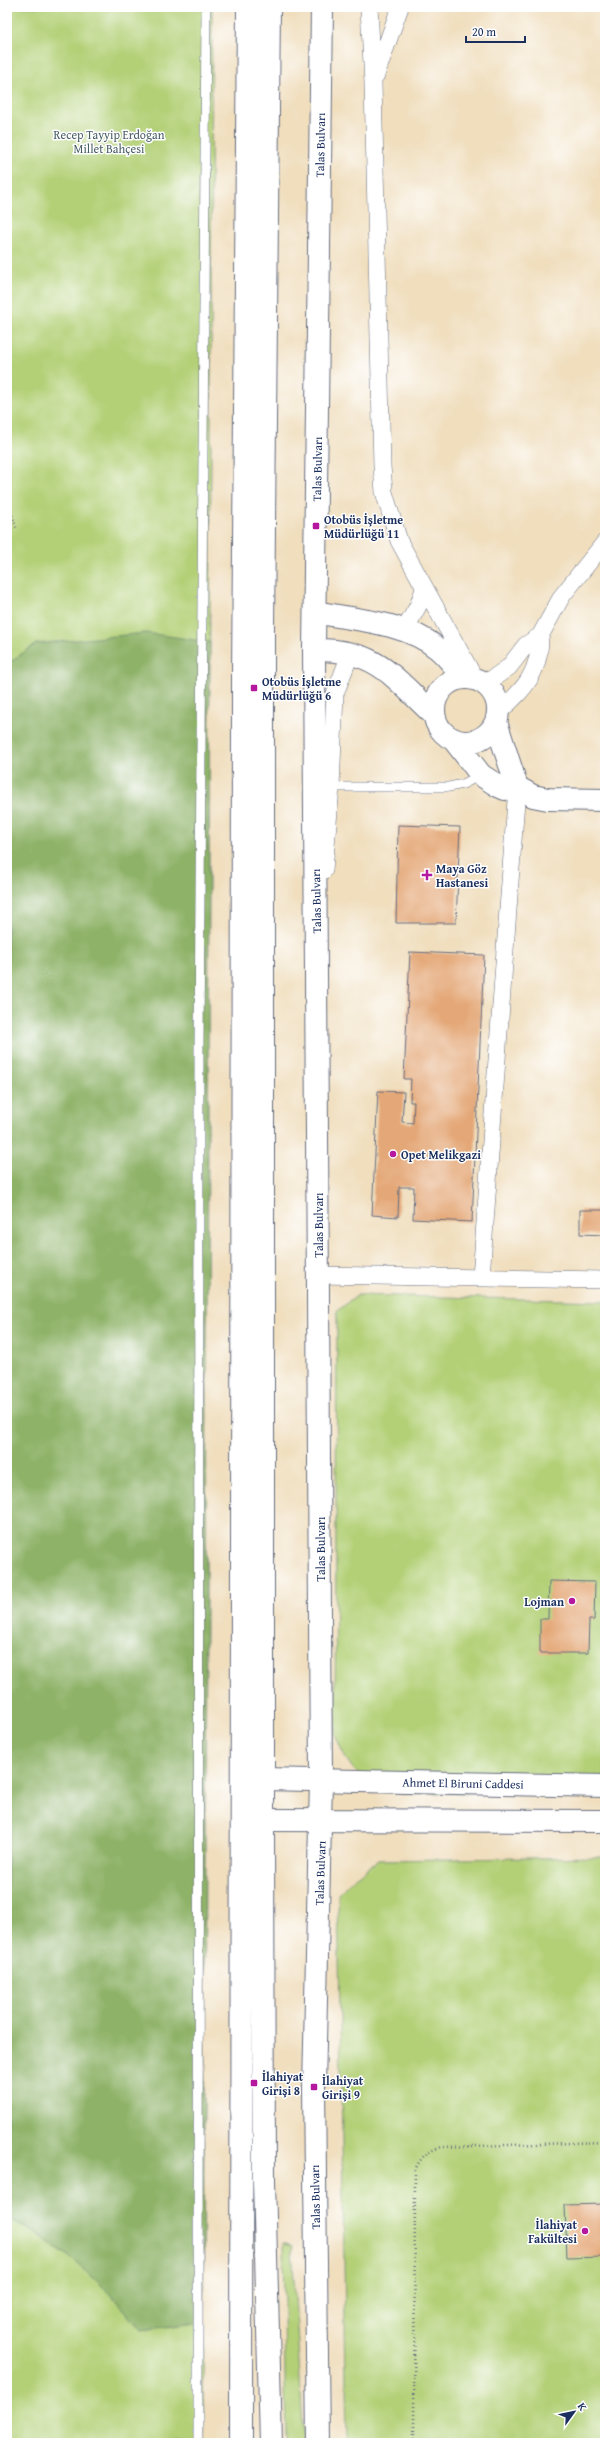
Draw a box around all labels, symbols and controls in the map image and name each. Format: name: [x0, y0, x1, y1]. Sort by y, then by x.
scale bar: [466, 18, 525, 44]
text: 20 m: [472, 23, 496, 40]
street label: Talas Bulvarı: [311, 112, 329, 178]
park label: Recep Tayyip Erdoğan Millet Bahçesi: [54, 126, 165, 157]
street label: Talas Bulvarı: [308, 436, 326, 502]
place label: Otobüs İşletme Müdürlüğü 11: [324, 511, 403, 542]
marker: Otobüs İşletme Müdürlüğü 11: [311, 521, 321, 531]
place label: Otobüs İşletme Müdürlüğü 6: [262, 673, 341, 704]
marker: Otobüs İşletme Müdürlüğü 6: [249, 683, 259, 693]
place label: Maya Göz Hastanesi: [436, 860, 488, 891]
street label: Talas Bulvarı: [307, 868, 325, 934]
marker: Maya Göz Hastanesi: [421, 869, 433, 881]
place label: Opet Melikgazi: [401, 1146, 481, 1163]
marker: Opet Melikgazi: [388, 1149, 398, 1159]
street label: Talas Bulvarı: [310, 1192, 327, 1257]
street label: Talas Bulvarı: [312, 1516, 329, 1581]
place label: Lojman: [524, 1593, 564, 1610]
marker: Lojman: [567, 1596, 577, 1606]
street label: Ahmet El Biruni Caddesi: [402, 1773, 525, 1793]
street label: Talas Bulvarı: [310, 1840, 330, 1906]
place label: İlahiyat Girişi 8: [262, 2068, 304, 2099]
place label: İlahiyat Girişi 9: [322, 2072, 364, 2103]
marker: İlahiyat Girişi 8: [249, 2078, 259, 2088]
marker: İlahiyat Girişi 9: [309, 2082, 319, 2092]
street label: Talas Bulvarı: [306, 2164, 324, 2230]
place label: İlahiyat Fakültesi: [528, 2216, 577, 2247]
marker: İlahiyat Fakültesi: [580, 2226, 590, 2236]
north arrow: [554, 2392, 594, 2432]
text: K: [574, 2399, 591, 2414]

